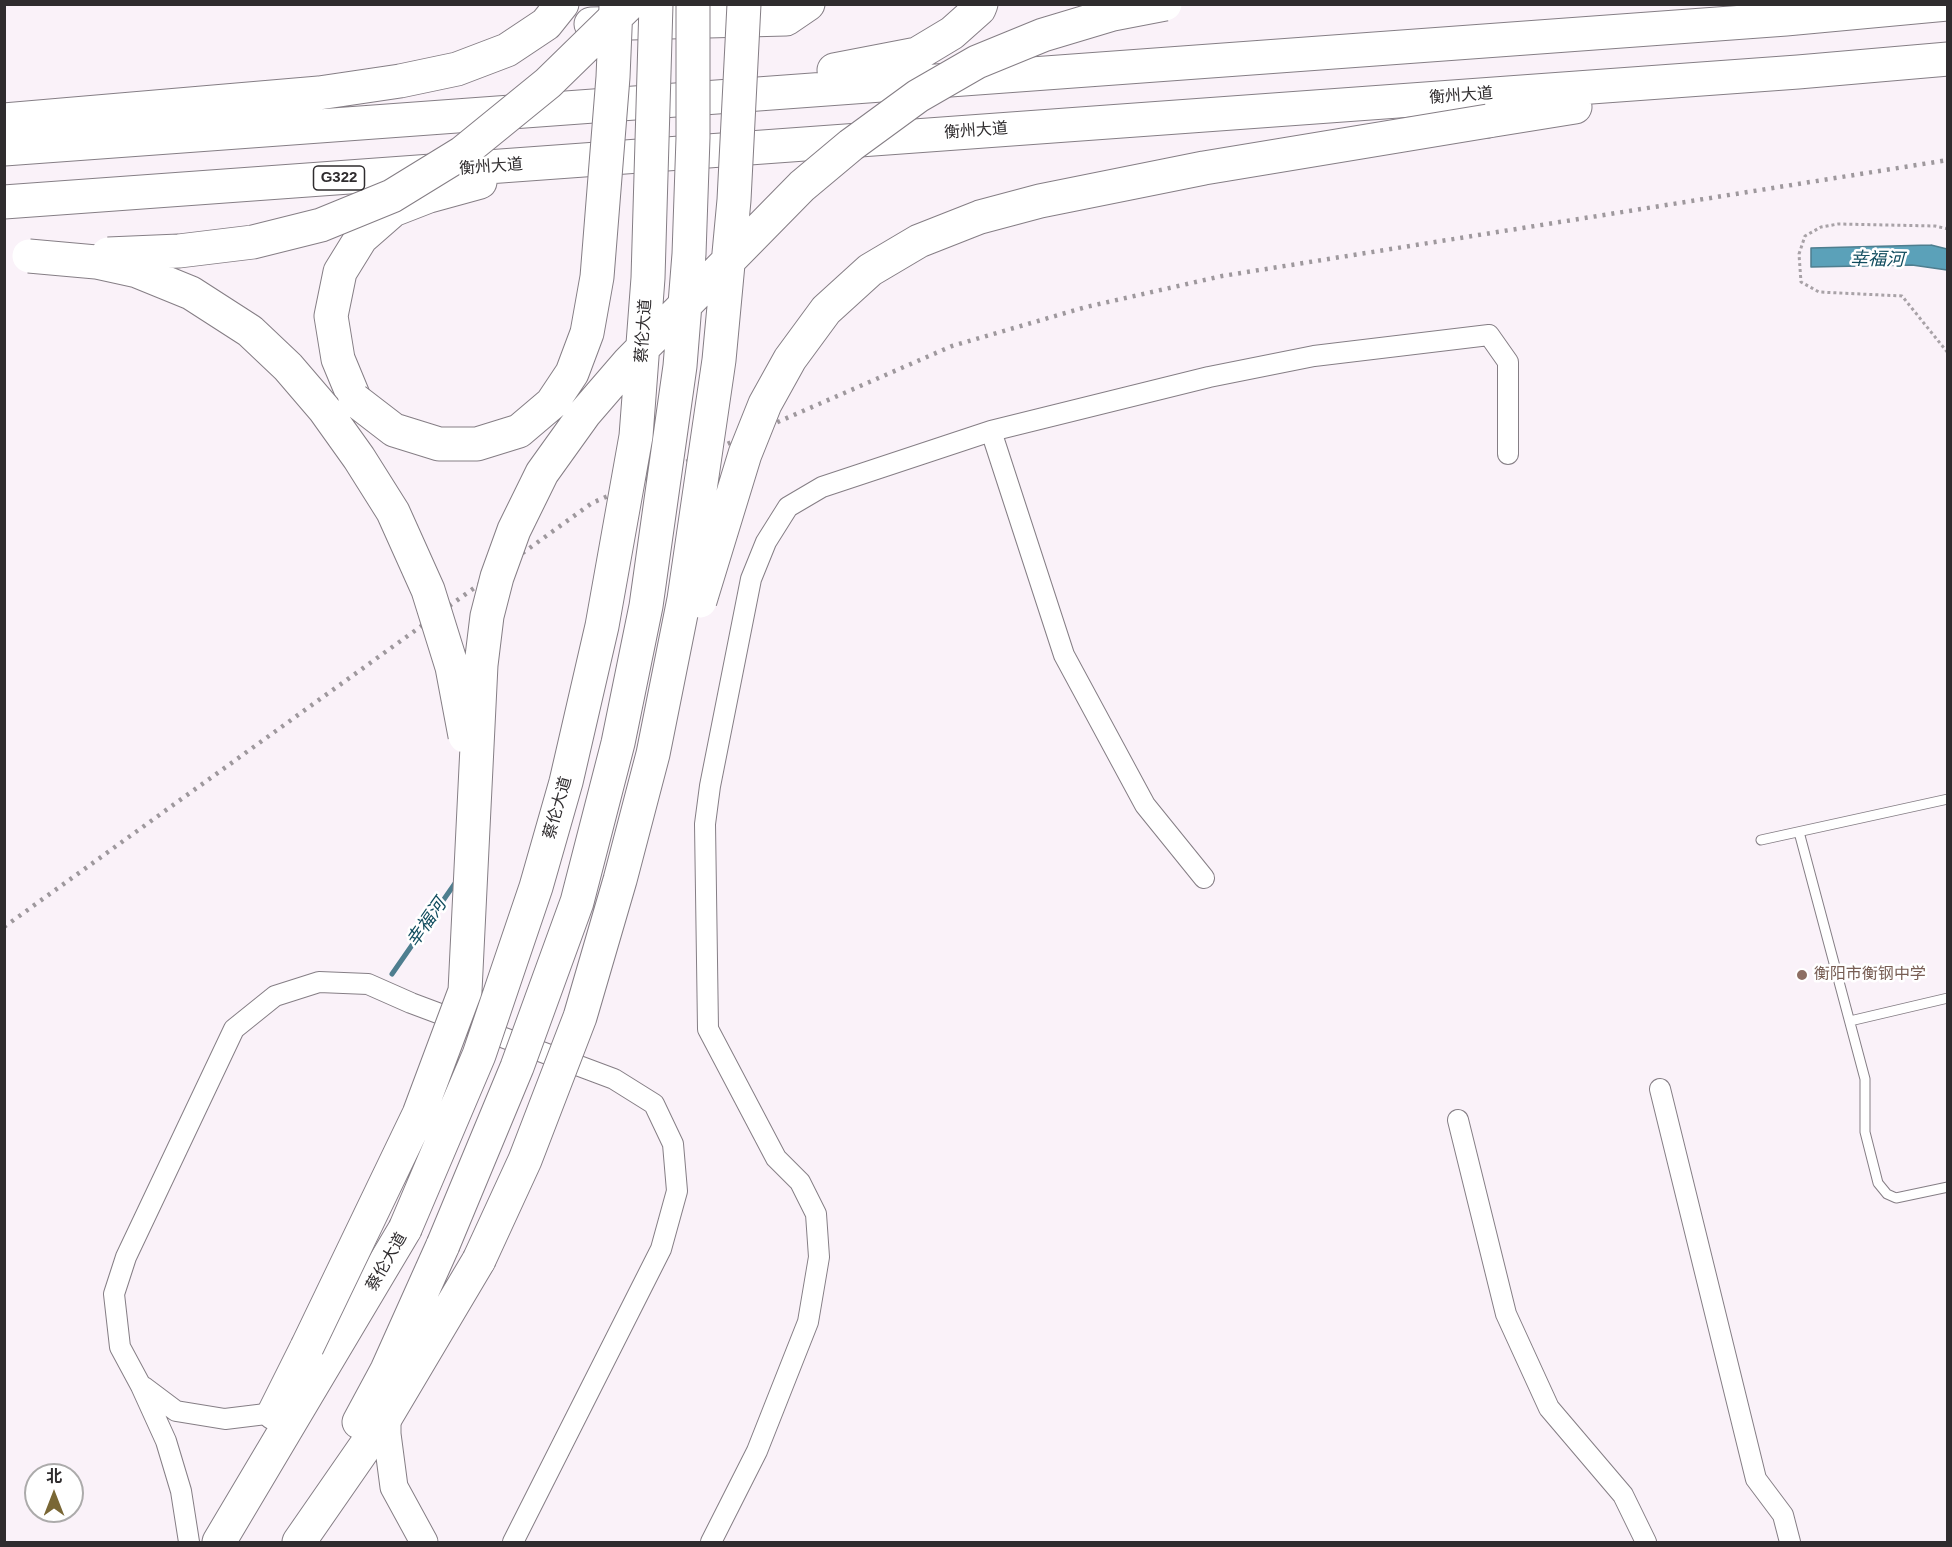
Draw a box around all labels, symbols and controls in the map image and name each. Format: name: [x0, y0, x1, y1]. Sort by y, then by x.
street label: 衡州大道: [1428, 84, 1494, 108]
street label: 衡州大道: [943, 119, 1009, 143]
street label: 衡州大道: [458, 155, 524, 179]
road number: G322: [314, 166, 364, 190]
water label: 幸福河: [1850, 249, 1904, 271]
street label: 蔡伦大道: [632, 298, 656, 364]
street label: 蔡伦大道: [540, 775, 576, 841]
water label: 幸福河: [403, 895, 451, 951]
place label: 衡阳市衡钢中学: [1814, 965, 1926, 985]
marker: 衡阳市衡钢中学: [1795, 968, 1809, 982]
street label: 蔡伦大道: [363, 1229, 411, 1295]
north arrow: [24, 1463, 84, 1523]
text: 北: [46, 1468, 62, 1485]

